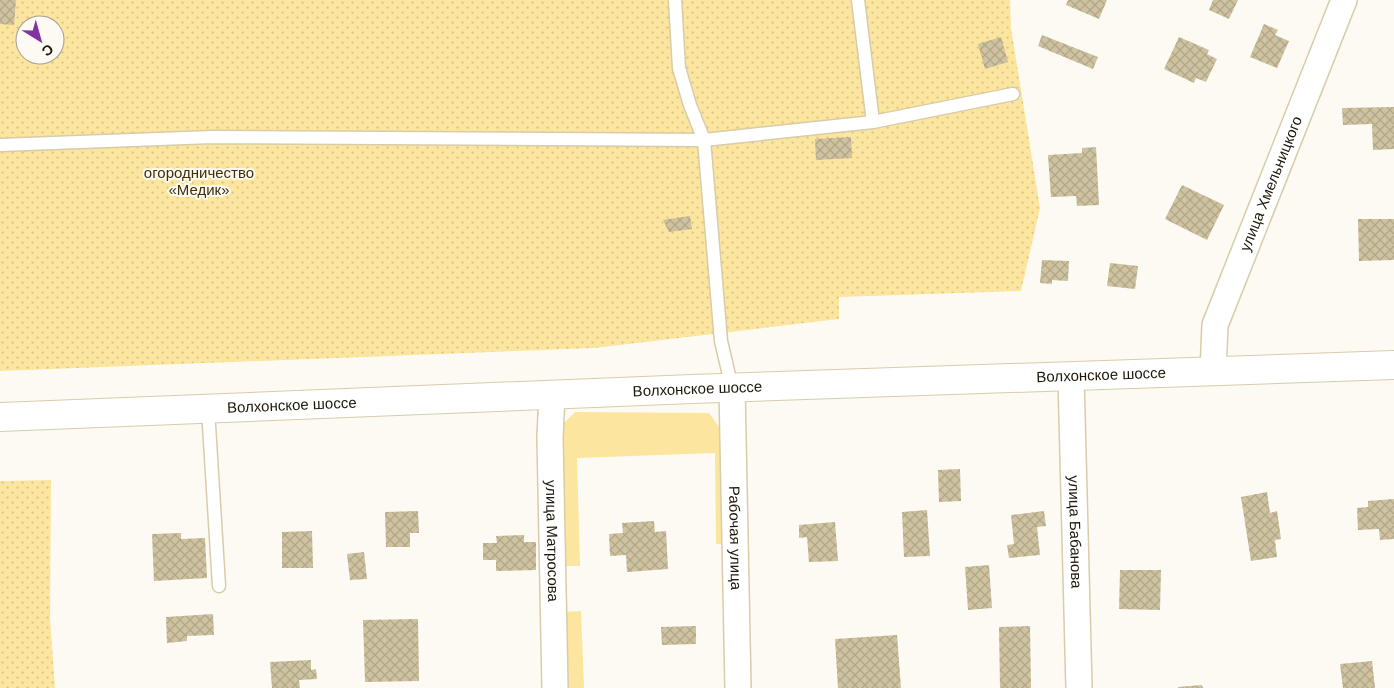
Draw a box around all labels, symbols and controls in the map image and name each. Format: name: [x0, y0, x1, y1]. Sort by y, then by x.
north arrow: [15, 15, 65, 65]
text: С: [39, 41, 57, 60]
street label: улица Хмельницкого: [1236, 113, 1305, 254]
park label: огородничество «Медик»: [144, 164, 254, 198]
street label: Волхонское шоссе: [1036, 364, 1166, 385]
street label: Волхонское шоссе: [632, 378, 762, 399]
street label: Волхонское шоссе: [227, 394, 357, 416]
street label: улица Бабанова: [1066, 475, 1085, 589]
street label: улица Матросова: [543, 480, 562, 603]
street label: Рабочая улица: [726, 486, 745, 591]

